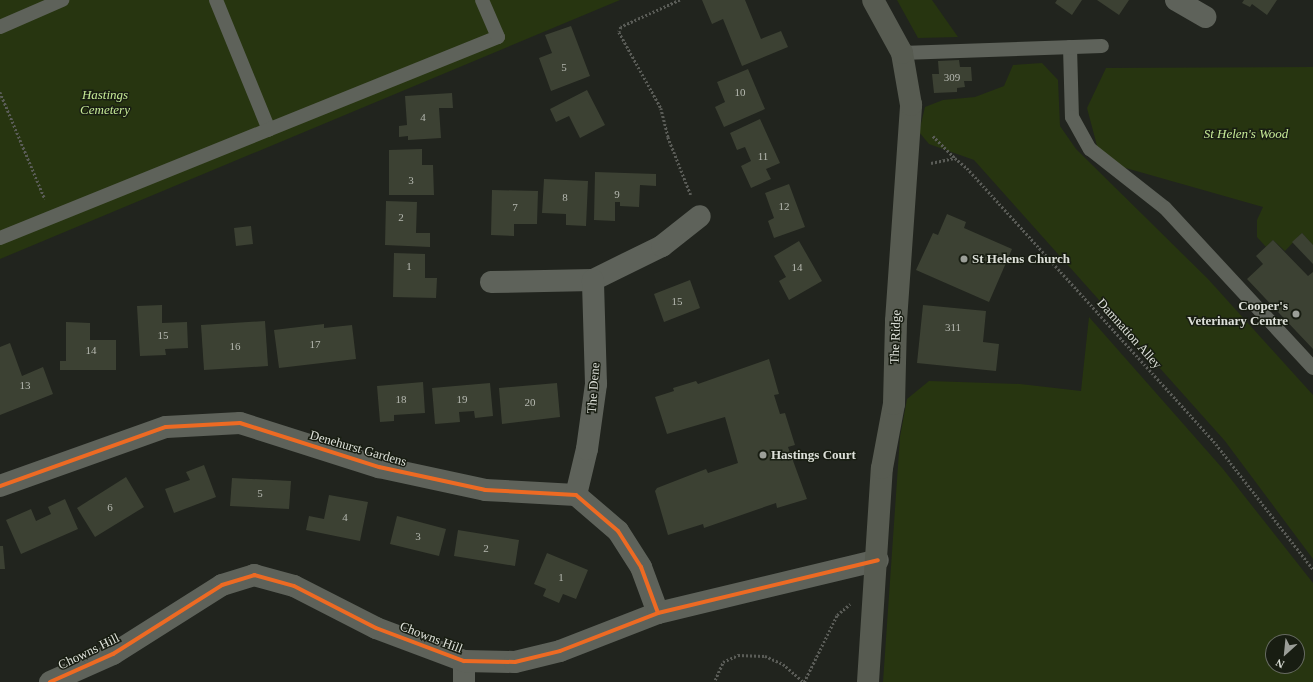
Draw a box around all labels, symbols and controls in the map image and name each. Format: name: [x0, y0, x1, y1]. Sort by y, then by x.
house number: 5: [561, 60, 567, 74]
house number: 309: [944, 70, 960, 84]
house number: 10: [734, 85, 746, 99]
park label: Hastings Cemetery: [80, 88, 130, 119]
house number: 4: [420, 110, 426, 124]
park label: St Helen's Wood: [1204, 126, 1288, 142]
house number: 11: [758, 149, 768, 163]
house number: 3: [408, 173, 414, 187]
house number: 9: [614, 187, 620, 201]
house number: 8: [562, 190, 568, 204]
house number: 12: [778, 199, 790, 213]
house number: 7: [512, 200, 518, 214]
house number: 2: [398, 210, 404, 224]
place label: St Helens Church: [972, 251, 1070, 267]
marker: St Helens Church: [959, 254, 969, 264]
house number: 1: [406, 259, 412, 273]
house number: 14: [792, 260, 802, 274]
house number: 15: [672, 294, 682, 308]
street label: Damnation Alley: [1093, 295, 1165, 373]
place label: Cooper's Veterinary Centre: [1187, 299, 1288, 330]
street label: The Ridge: [887, 309, 905, 365]
marker: Cooper's Veterinary Centre: [1291, 309, 1301, 319]
house number: 311: [945, 320, 961, 334]
house number: 15: [158, 328, 168, 342]
house number: 17: [310, 337, 320, 351]
house number: 16: [230, 339, 240, 353]
house number: 14: [86, 343, 96, 357]
street label: The Dene: [584, 362, 604, 414]
house number: 13: [20, 378, 30, 392]
house number: 18: [396, 392, 406, 406]
house number: 19: [456, 392, 468, 406]
house number: 20: [524, 395, 536, 409]
street label: Denehurst Gardens: [308, 428, 408, 470]
place label: Hastings Court: [771, 447, 856, 463]
marker: Hastings Court: [758, 450, 768, 460]
house number: 5: [257, 486, 263, 500]
house number: 6: [107, 500, 113, 514]
house number: 4: [342, 510, 348, 524]
house number: 3: [415, 529, 421, 543]
house number: 2: [483, 541, 489, 555]
house number: 1: [558, 570, 564, 584]
street label: Chowns Hill: [397, 619, 465, 657]
street label: Chowns Hill: [56, 631, 122, 673]
north arrow: [1265, 634, 1305, 674]
text: N: [1274, 657, 1286, 671]

